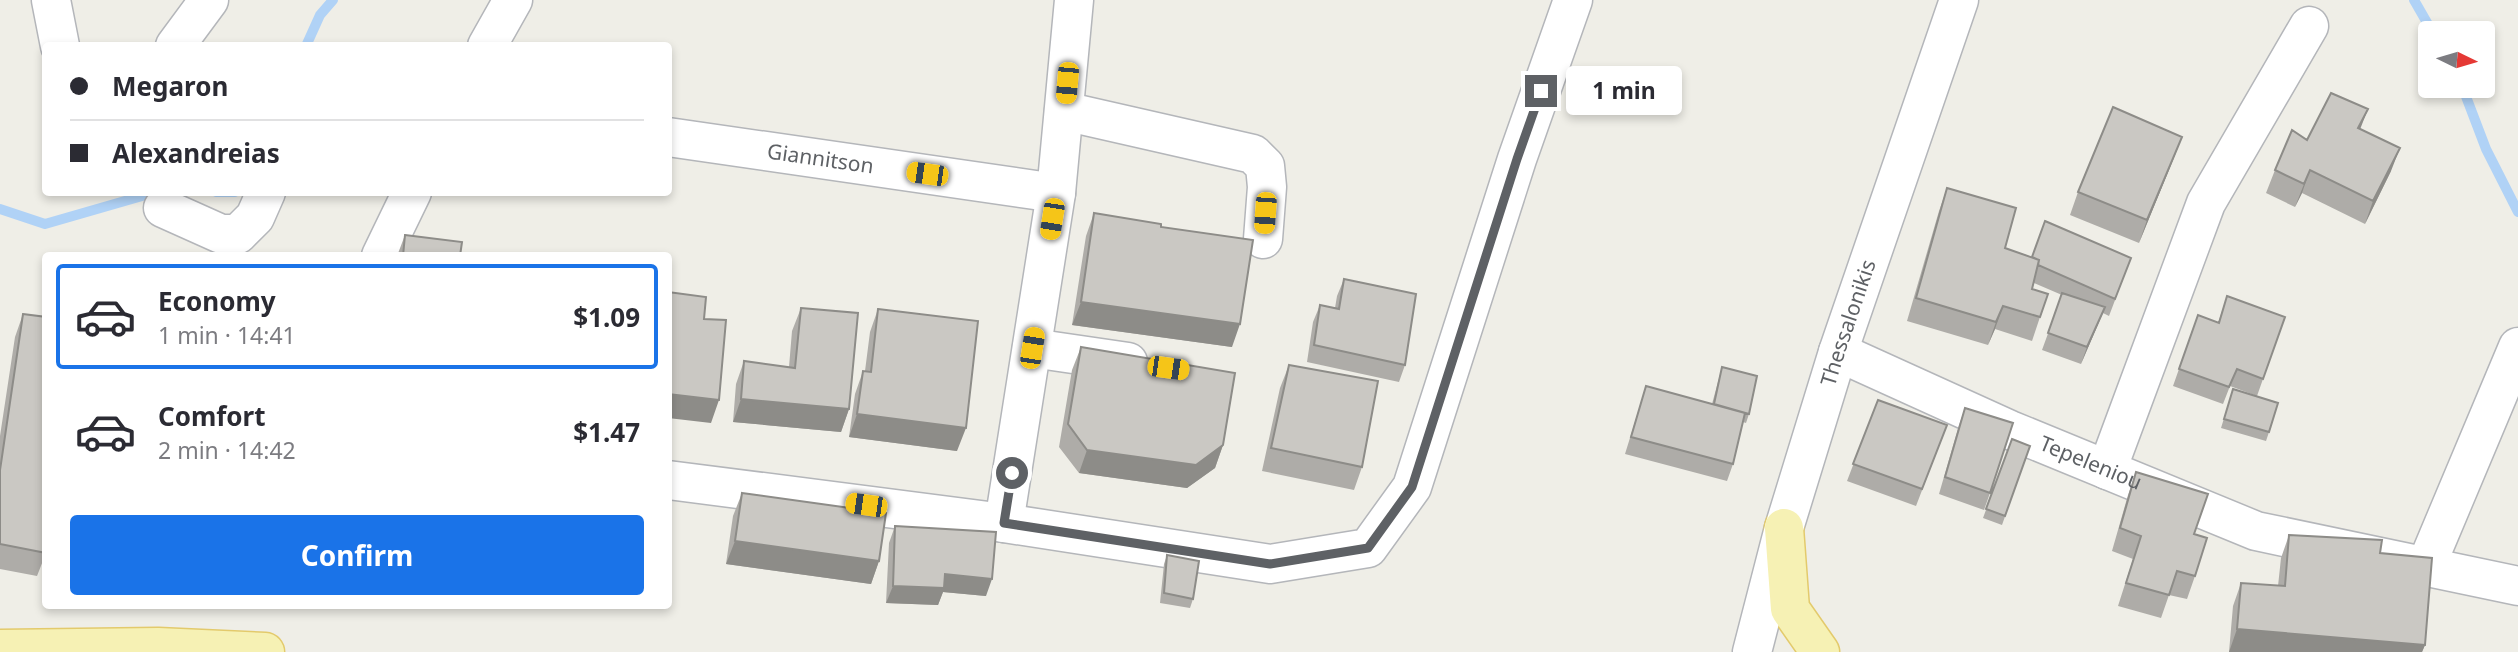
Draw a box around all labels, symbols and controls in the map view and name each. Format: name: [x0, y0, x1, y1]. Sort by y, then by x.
north arrow: [2418, 21, 2496, 98]
map controls: [2418, 21, 2495, 98]
car: [1055, 61, 1080, 105]
callout: 1 min: [1566, 66, 1681, 116]
text: Megaron: [112, 68, 228, 104]
text: 1 min: [1592, 74, 1656, 106]
route end: [1525, 75, 1557, 107]
text: Alexandreias: [112, 135, 280, 171]
street label: Giannitson: [765, 136, 876, 180]
car: [905, 161, 950, 187]
car: [1254, 191, 1277, 235]
car: [1039, 197, 1066, 241]
street label: Thessalonikis: [1813, 256, 1882, 389]
text: Economy: [158, 283, 276, 319]
icon: car: [74, 285, 137, 348]
text: $1.09: [573, 299, 640, 335]
text: 1 min · 14:41: [158, 319, 296, 351]
car: [1019, 326, 1046, 370]
car: [1146, 355, 1191, 381]
text: Comfort: [158, 398, 266, 434]
icon: car: [74, 400, 137, 463]
text: $1.47: [573, 414, 640, 450]
street label: Tepeleniou: [2036, 429, 2146, 496]
text: 2 min · 14:42: [158, 434, 296, 466]
route start: [996, 457, 1028, 489]
car: [844, 492, 889, 518]
button: Confirm: [70, 515, 644, 595]

